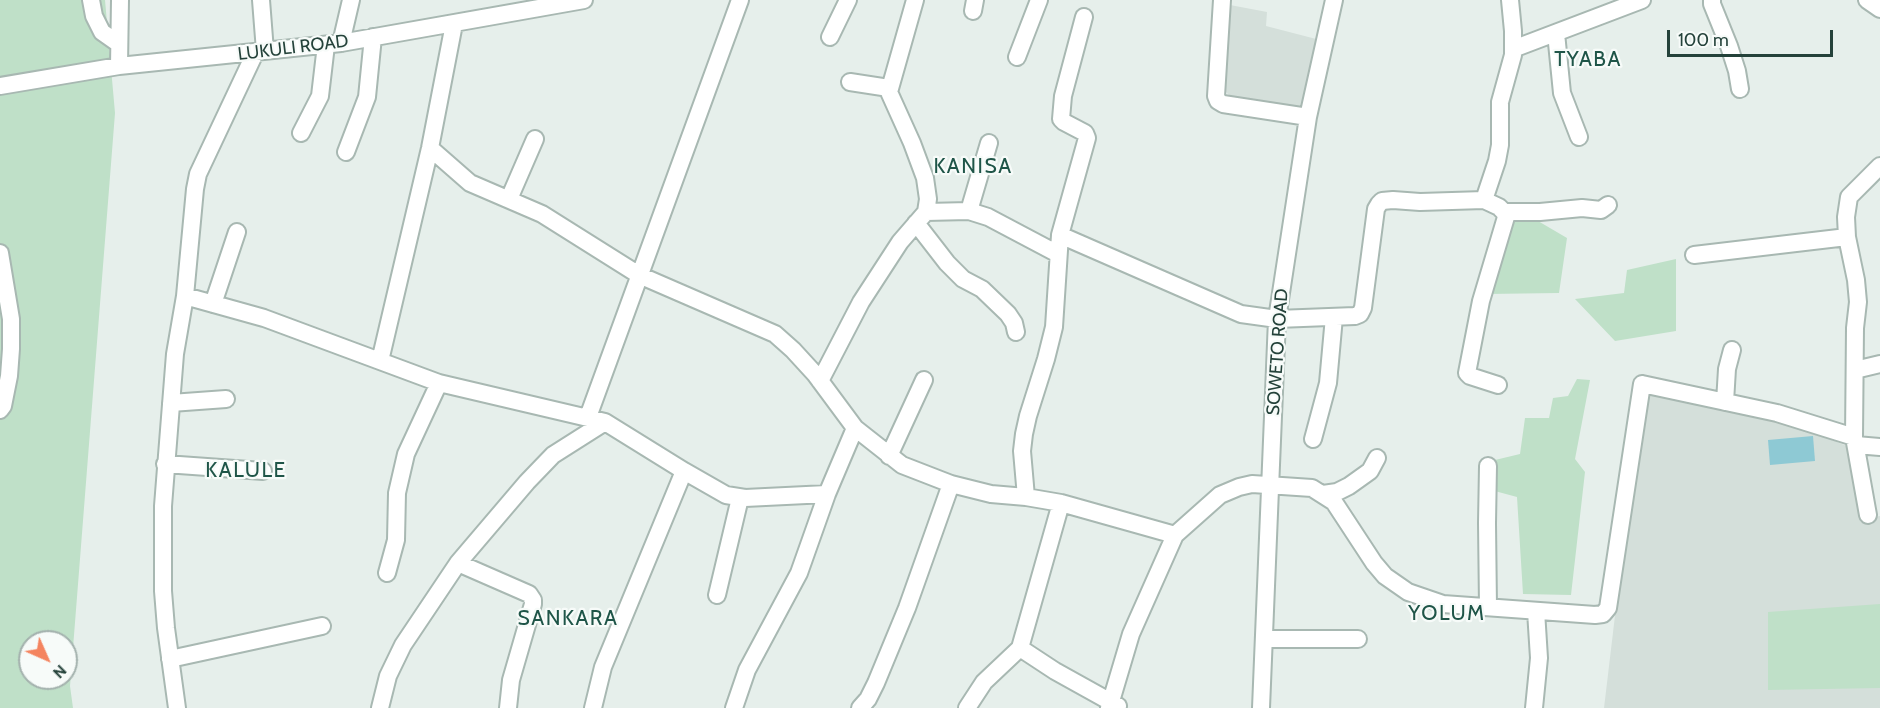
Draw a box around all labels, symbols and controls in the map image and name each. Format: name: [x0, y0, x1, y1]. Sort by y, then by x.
scale bar: [1670, 18, 1836, 56]
text: 100 m: [1678, 29, 1729, 51]
street label: LUKULI ROAD: [236, 30, 350, 66]
district label: TYABA: [1554, 47, 1622, 73]
district label: KANISA: [933, 154, 1013, 180]
street label: SOWETO ROAD: [1263, 288, 1293, 416]
district label: KALULE: [205, 458, 287, 484]
district label: YOLUM: [1408, 601, 1486, 627]
district label: SANKARA: [518, 606, 618, 632]
north arrow: [18, 630, 78, 690]
text: N: [49, 661, 70, 682]

